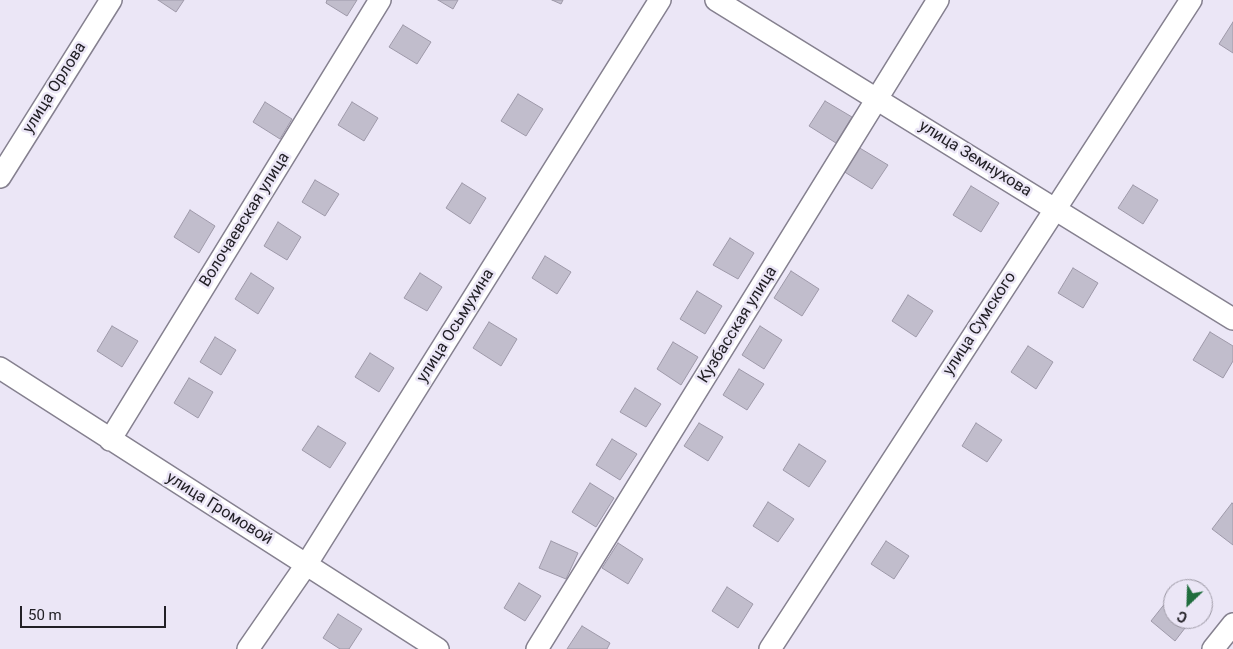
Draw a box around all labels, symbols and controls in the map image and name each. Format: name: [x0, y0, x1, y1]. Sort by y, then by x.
street label: улица Орлова: [19, 39, 91, 137]
street label: улица Земнухова: [915, 117, 1035, 201]
street label: Волочаевская улица: [196, 149, 294, 291]
street label: Кузбасская улица: [694, 263, 782, 387]
street label: улица Осьмухина: [413, 266, 499, 386]
street label: улица Сумского: [939, 269, 1021, 379]
street label: улица Громовой: [162, 469, 276, 549]
north arrow: [1163, 579, 1213, 629]
scale bar: [22, 596, 169, 628]
text: 50 m: [28, 606, 62, 624]
text: С: [1175, 608, 1190, 626]

